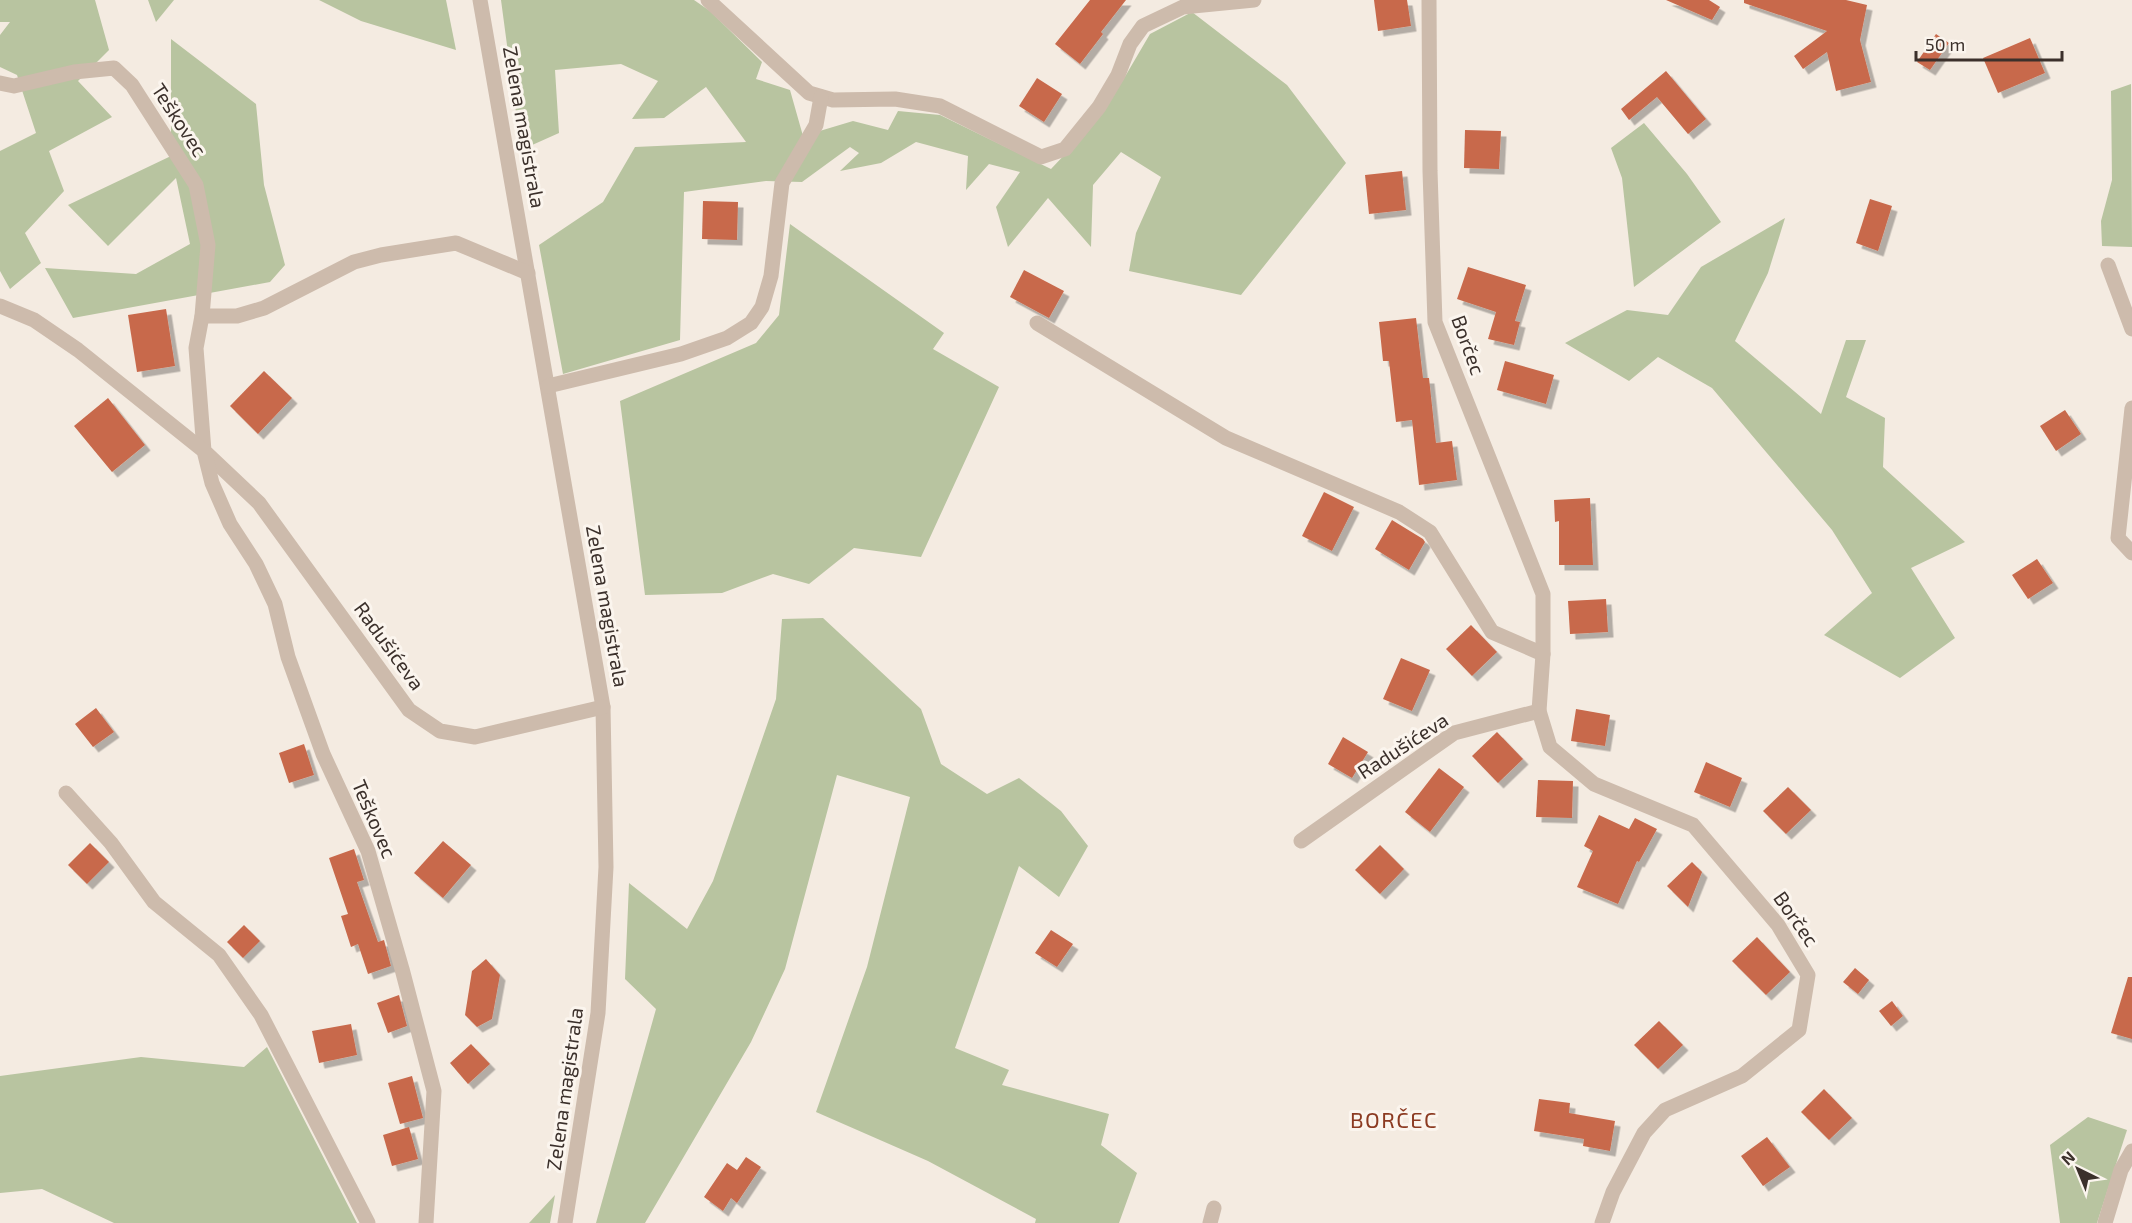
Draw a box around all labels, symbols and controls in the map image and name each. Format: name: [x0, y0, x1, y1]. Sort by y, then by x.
scale bar: [1916, 24, 2062, 62]
text: 50 m: [1925, 33, 1965, 55]
street label: Zelena magistrala: [499, 44, 551, 210]
street label: Teškovec: [147, 78, 212, 161]
street label: Borčec: [1447, 312, 1491, 378]
street label: Zelena magistrala: [582, 523, 634, 689]
street label: Radušićeva: [350, 597, 430, 694]
street label: Radušićeva: [1353, 707, 1452, 783]
street label: Teškovec: [348, 776, 402, 861]
street label: Borčec: [1769, 886, 1824, 951]
street label: Zelena magistrala: [541, 1006, 587, 1172]
district label: BORČEC: [1350, 1106, 1438, 1132]
north arrow: [2048, 1139, 2108, 1199]
text: N: [2057, 1147, 2078, 1169]

